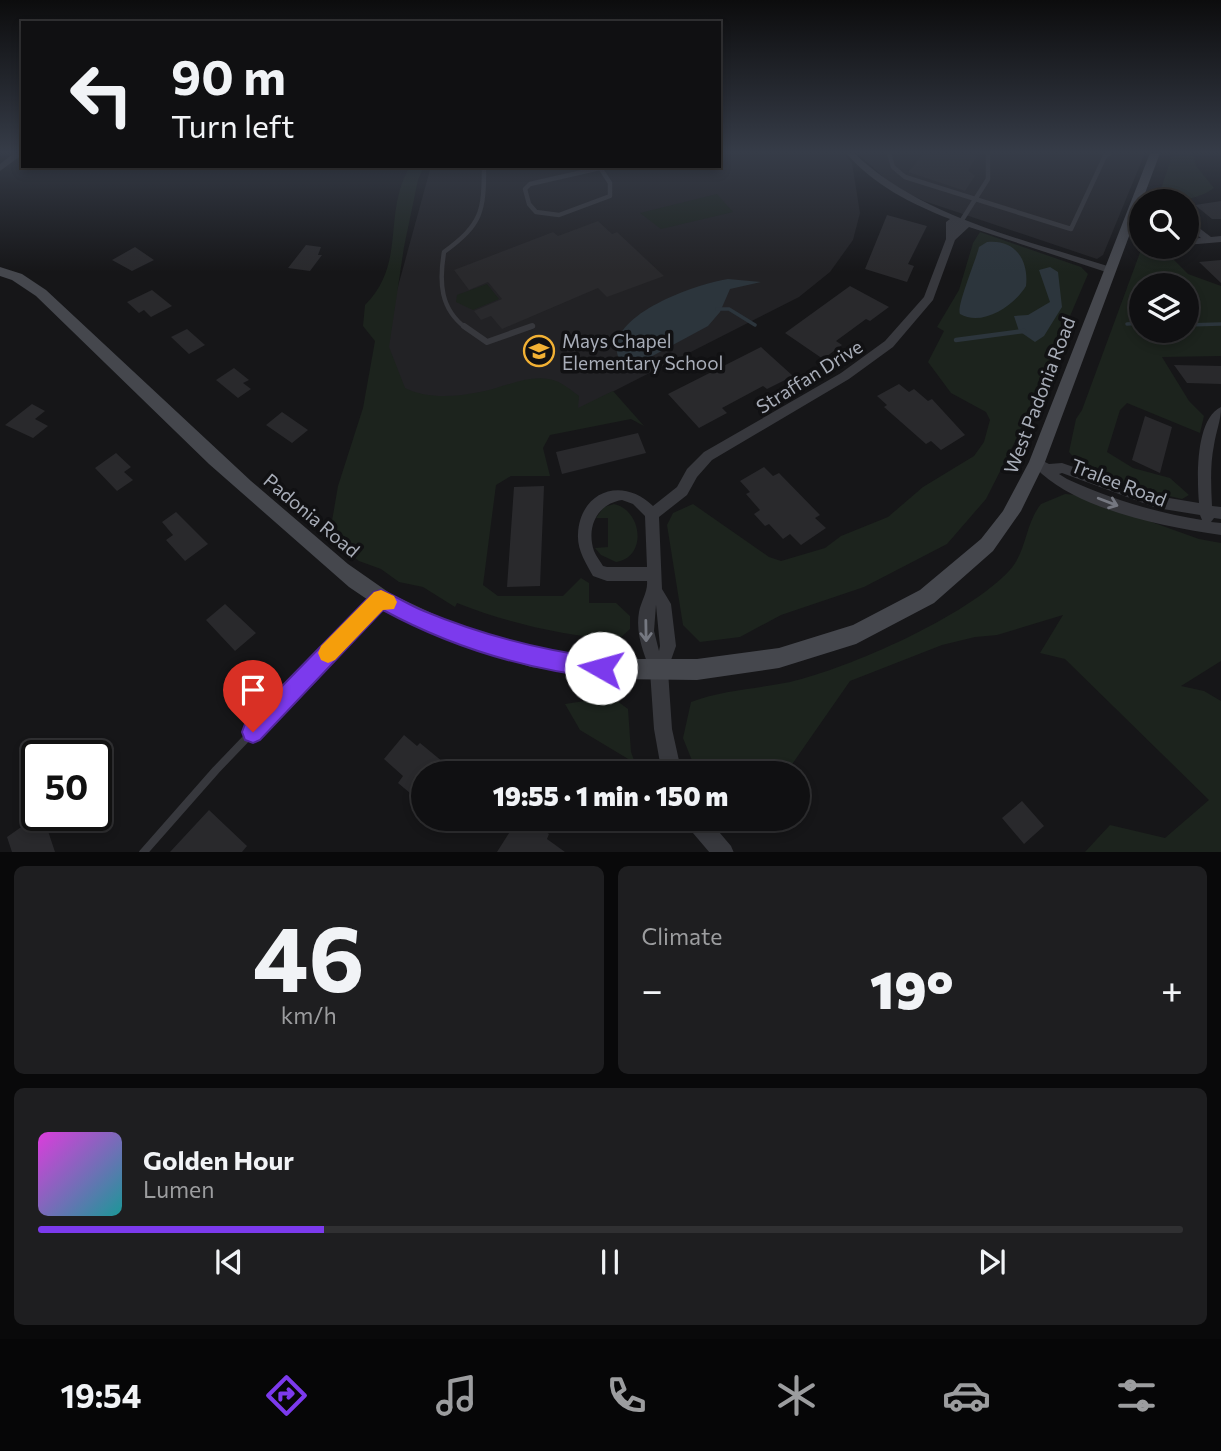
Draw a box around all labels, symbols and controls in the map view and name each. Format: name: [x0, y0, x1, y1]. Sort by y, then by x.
text: 90 m: [171, 45, 286, 105]
icon: left: [56, 49, 147, 140]
text: Turn left: [171, 105, 295, 145]
map controls: [1129, 189, 1199, 343]
button: search: [1129, 189, 1199, 259]
button: layers: [1129, 273, 1199, 343]
street label: West Padonia Road: [999, 313, 1079, 477]
place label: Mays Chapel Elementary School: [562, 329, 723, 374]
school or university icon: Mays Chapel Elementary School: [522, 334, 556, 368]
street label: Straffan Drive: [752, 334, 866, 418]
street label: Tralee Road: [1068, 453, 1170, 511]
street label: Padonia Road: [259, 468, 365, 562]
one-way arrow: [1097, 497, 1119, 510]
one-way arrow: [640, 619, 653, 642]
position arrow: [564, 631, 638, 705]
pin: [223, 660, 283, 732]
icon: arrive: [234, 671, 272, 709]
speed limit sign: 50: [21, 740, 112, 831]
text: 19:55 · 1 min · 150 m: [493, 780, 728, 811]
text: 46: [253, 899, 365, 1011]
text: Climate: [642, 922, 723, 950]
text: 19°: [870, 956, 954, 1020]
text: −: [642, 965, 663, 1012]
text: +: [1161, 965, 1183, 1012]
text: km/h: [281, 1001, 337, 1029]
text: Golden Hour: [143, 1144, 294, 1175]
text: Lumen: [143, 1175, 214, 1203]
icon: previous: [210, 1243, 248, 1281]
icon: pause: [591, 1243, 629, 1281]
icon: next: [973, 1243, 1011, 1281]
icon: directions: [262, 1371, 311, 1420]
icon: music: [432, 1371, 481, 1420]
icon: phone: [602, 1371, 651, 1420]
icon: climate: [772, 1371, 821, 1420]
icon: car: [942, 1371, 991, 1420]
icon: filters: [1112, 1371, 1161, 1420]
text: 19:54: [60, 1375, 141, 1415]

